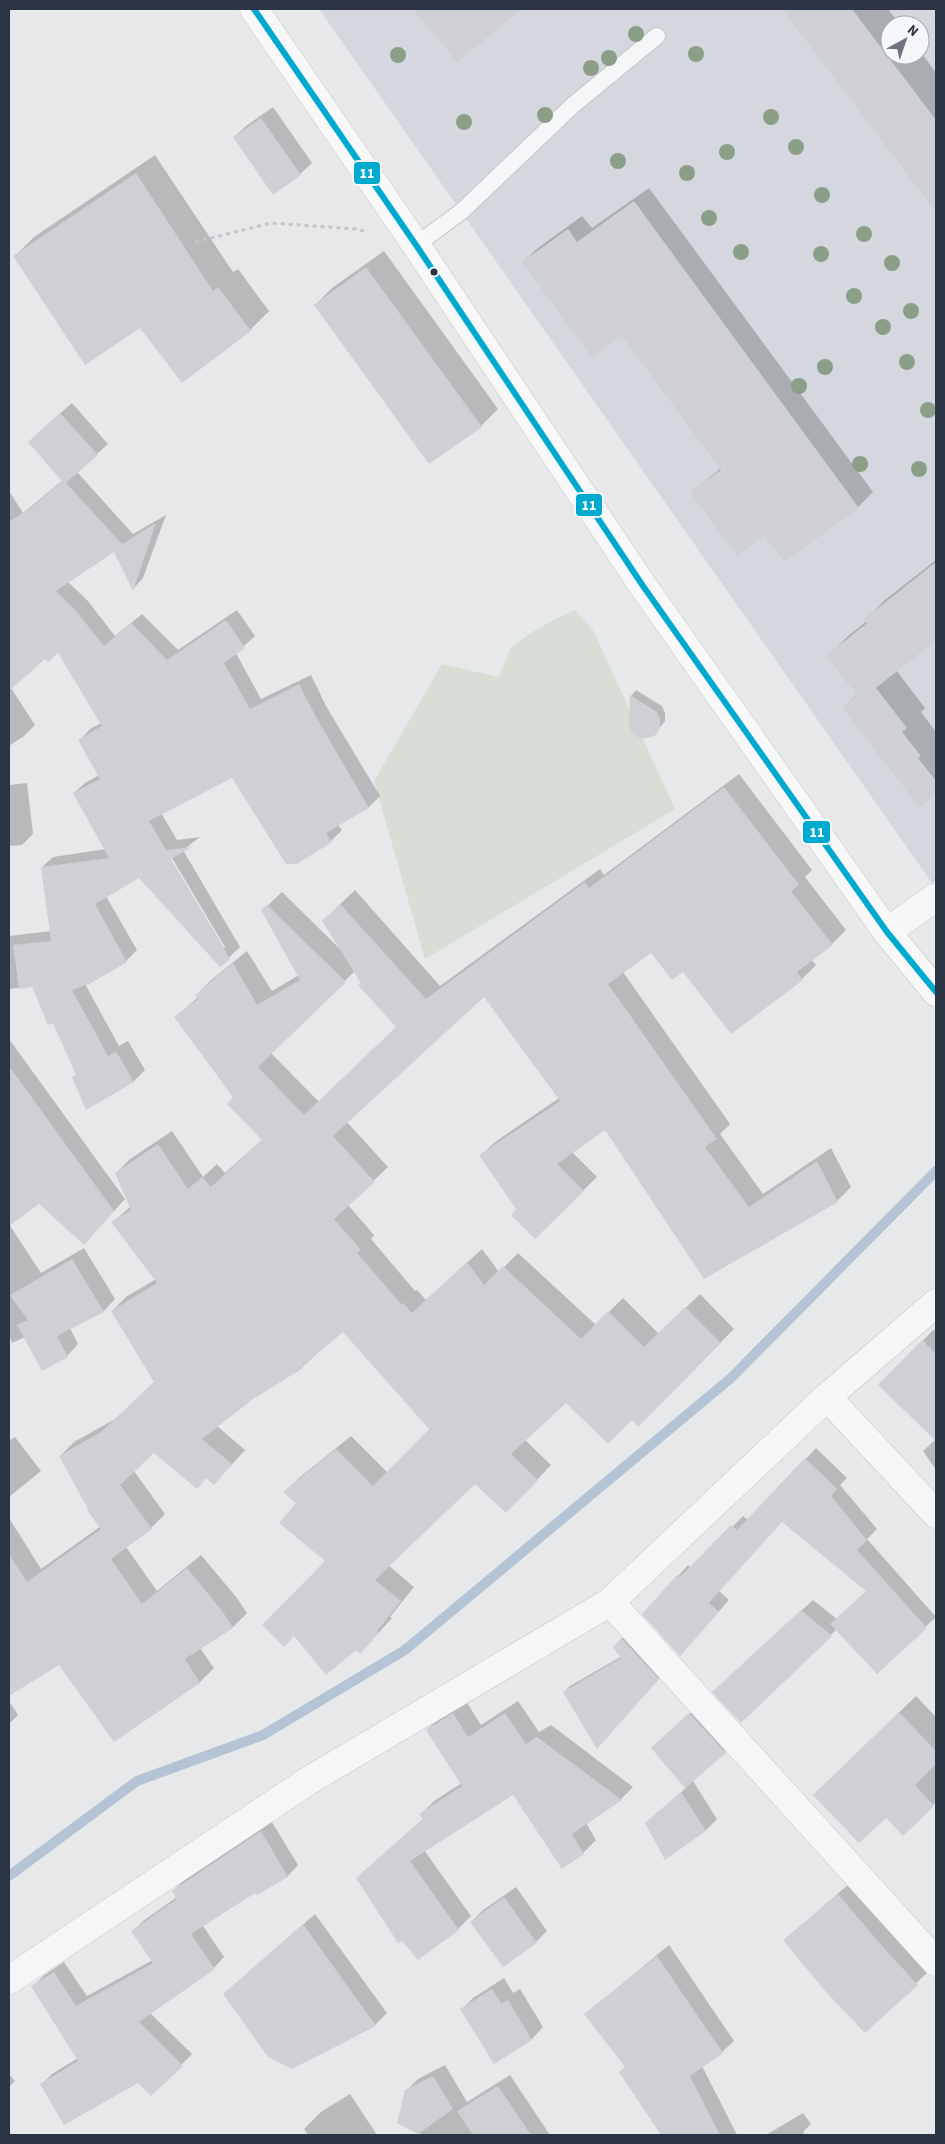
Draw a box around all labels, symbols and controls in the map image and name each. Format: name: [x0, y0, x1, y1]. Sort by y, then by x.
north arrow: [880, 15, 930, 65]
text: N: [903, 20, 923, 41]
line badge: 11: [353, 161, 381, 185]
text: 11: [360, 164, 374, 184]
unlabelled marker: [429, 267, 439, 277]
line badge: 11: [575, 493, 603, 517]
text: 11: [582, 496, 596, 516]
line badge: 11: [802, 820, 831, 844]
text: 11: [810, 823, 824, 843]

